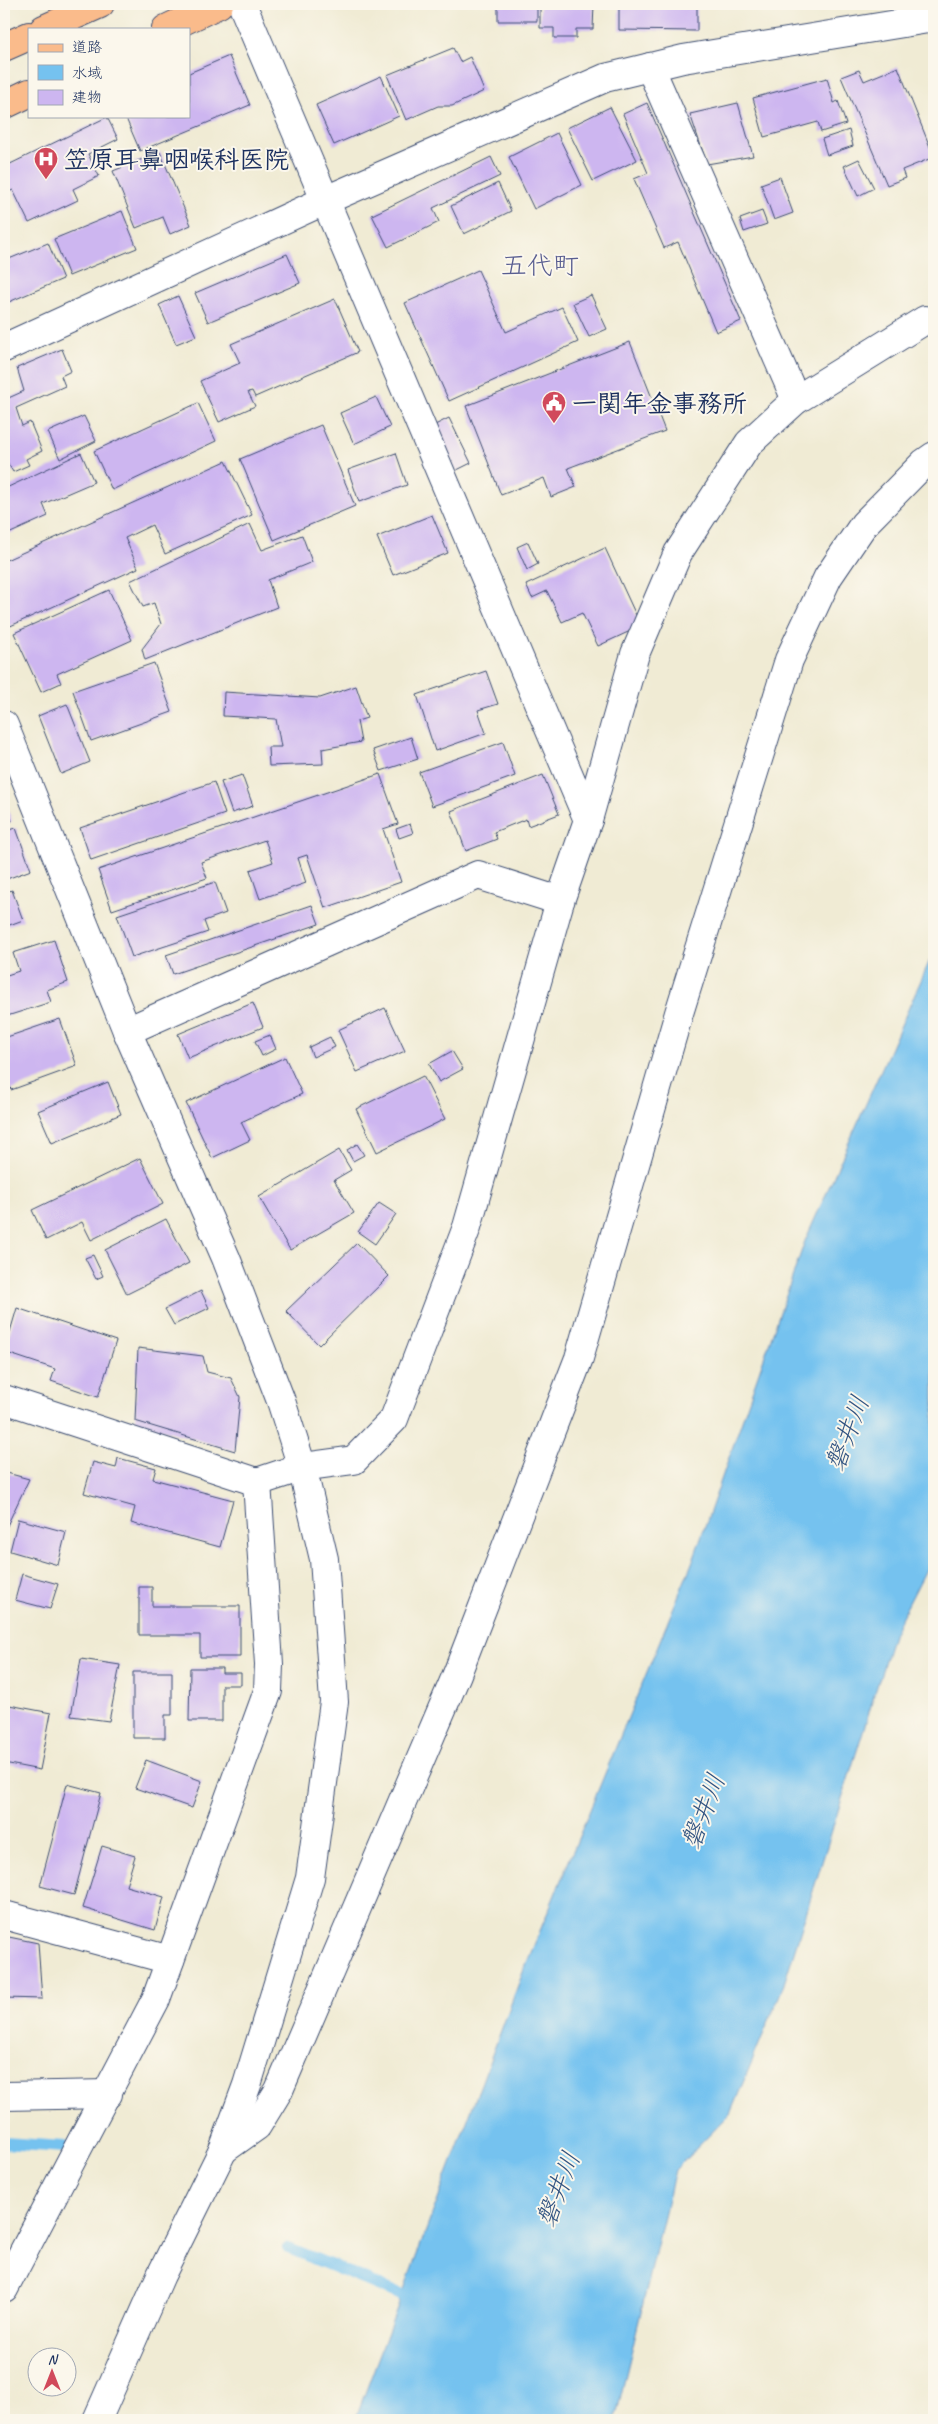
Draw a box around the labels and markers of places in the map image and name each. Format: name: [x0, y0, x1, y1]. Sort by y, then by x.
place label: 笠原耳鼻咽喉科医院: [64, 144, 289, 176]
hospital icon: 笠原耳鼻咽喉科医院: [33, 146, 59, 180]
place label: 一関年金事務所: [572, 388, 747, 420]
public building icon: 一関年金事務所: [541, 390, 567, 424]

